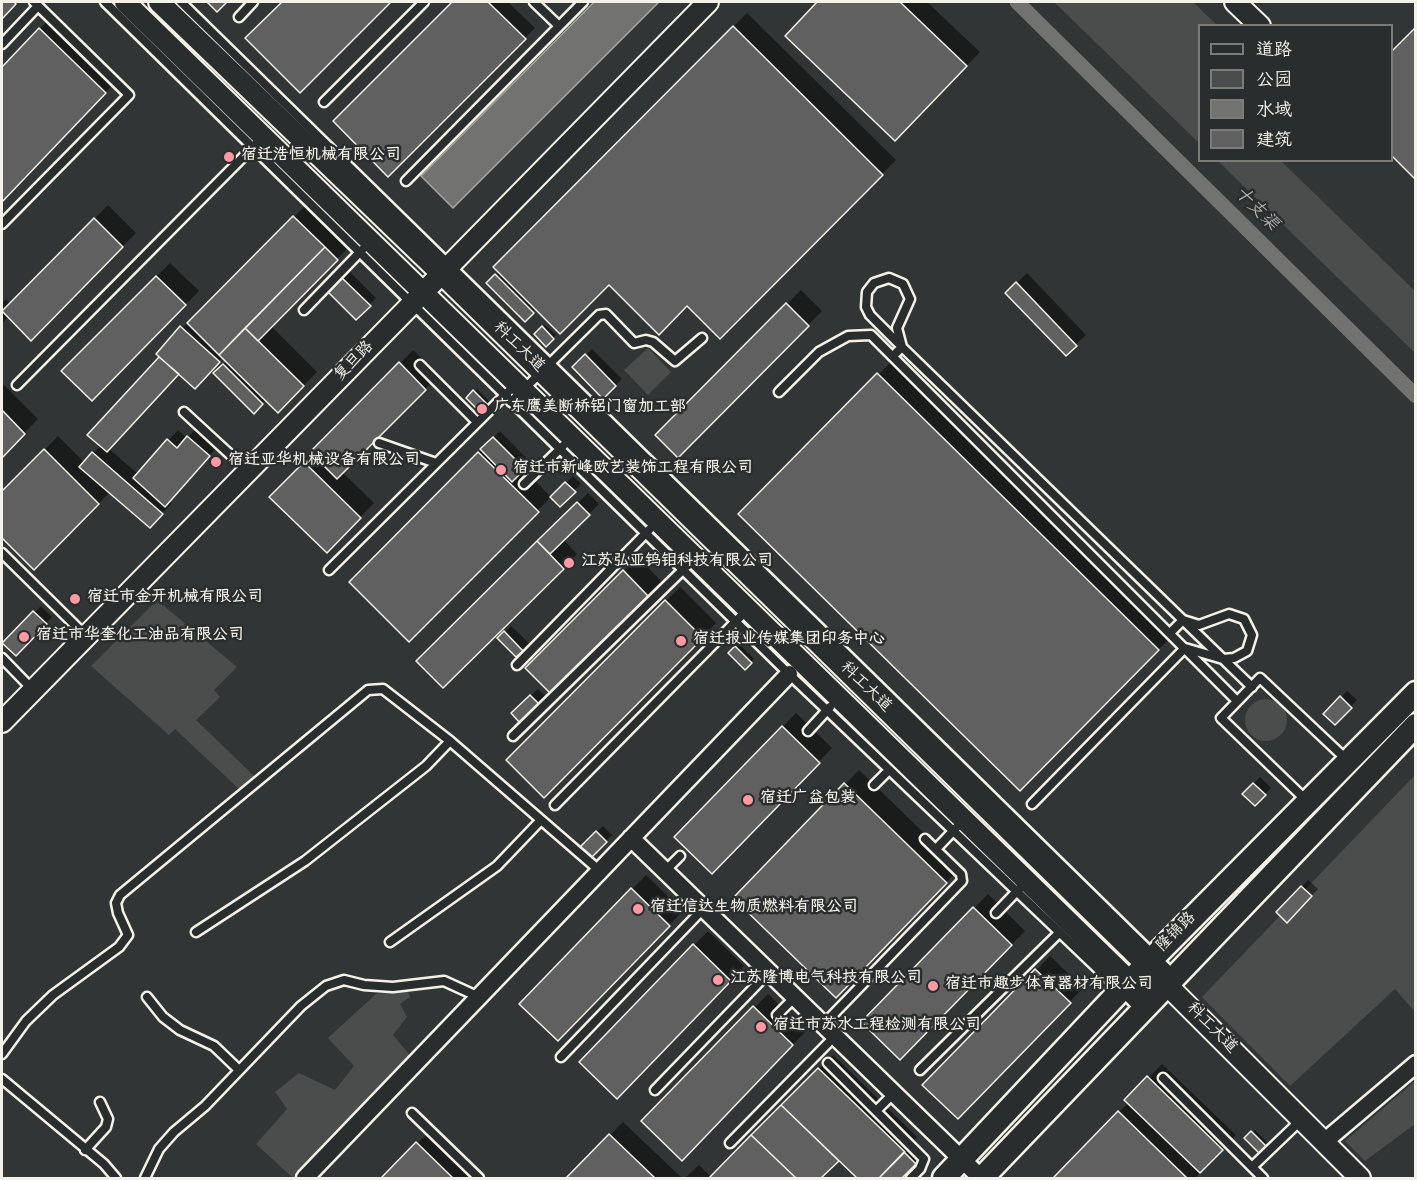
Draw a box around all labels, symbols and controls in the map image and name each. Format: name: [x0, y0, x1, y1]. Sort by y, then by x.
legend: [1198, 24, 1393, 162]
text: 道路: [1256, 41, 1292, 62]
text: 公园: [1256, 71, 1292, 92]
text: 水域: [1256, 101, 1292, 122]
text: 建筑: [1256, 131, 1292, 152]
place label: 宿迁浩恒机械有限公司: [241, 147, 401, 167]
marker: 宿迁浩恒机械有限公司: [222, 150, 236, 164]
water label: 十支渠: [1228, 183, 1282, 237]
street label: 科工大道: [488, 319, 548, 377]
street label: 复旦路: [331, 338, 379, 386]
place label: 广东鹰美断桥铝门窗加工部: [494, 399, 686, 419]
marker: 广东鹰美断桥铝门窗加工部: [475, 402, 489, 416]
place label: 宿迁亚华机械设备有限公司: [228, 452, 420, 472]
marker: 宿迁亚华机械设备有限公司: [209, 455, 223, 469]
place label: 宿迁市新峰欧艺装饰工程有限公司: [513, 460, 753, 480]
marker: 宿迁市新峰欧艺装饰工程有限公司: [494, 463, 508, 477]
place label: 江苏弘亚钨钼科技有限公司: [581, 553, 773, 573]
marker: 江苏弘亚钨钼科技有限公司: [562, 556, 576, 570]
place label: 宿迁市金开机械有限公司: [87, 589, 263, 609]
marker: 宿迁市金开机械有限公司: [68, 592, 82, 606]
place label: 宿迁市华奎化工油品有限公司: [36, 627, 244, 647]
marker: 宿迁市华奎化工油品有限公司: [17, 630, 31, 644]
place label: 宿迁报业传媒集团印务中心: [693, 631, 885, 651]
marker: 宿迁报业传媒集团印务中心: [674, 634, 688, 648]
street label: 科工大道: [835, 659, 895, 717]
place label: 宿迁广益包装: [760, 790, 856, 810]
marker: 宿迁广益包装: [741, 793, 755, 807]
place label: 宿迁信达生物质燃料有限公司: [650, 899, 858, 919]
marker: 宿迁信达生物质燃料有限公司: [631, 902, 645, 916]
street label: 隆锦路: [1153, 909, 1201, 957]
place label: 江苏隆博电气科技有限公司: [730, 970, 922, 990]
marker: 江苏隆博电气科技有限公司: [711, 973, 725, 987]
place label: 宿迁市趣步体育器材有限公司: [945, 976, 1153, 996]
marker: 宿迁市趣步体育器材有限公司: [926, 979, 940, 993]
street label: 科工大道: [1182, 1000, 1240, 1058]
place label: 宿迁市苏水工程检测有限公司: [773, 1017, 981, 1037]
marker: 宿迁市苏水工程检测有限公司: [754, 1020, 768, 1034]

